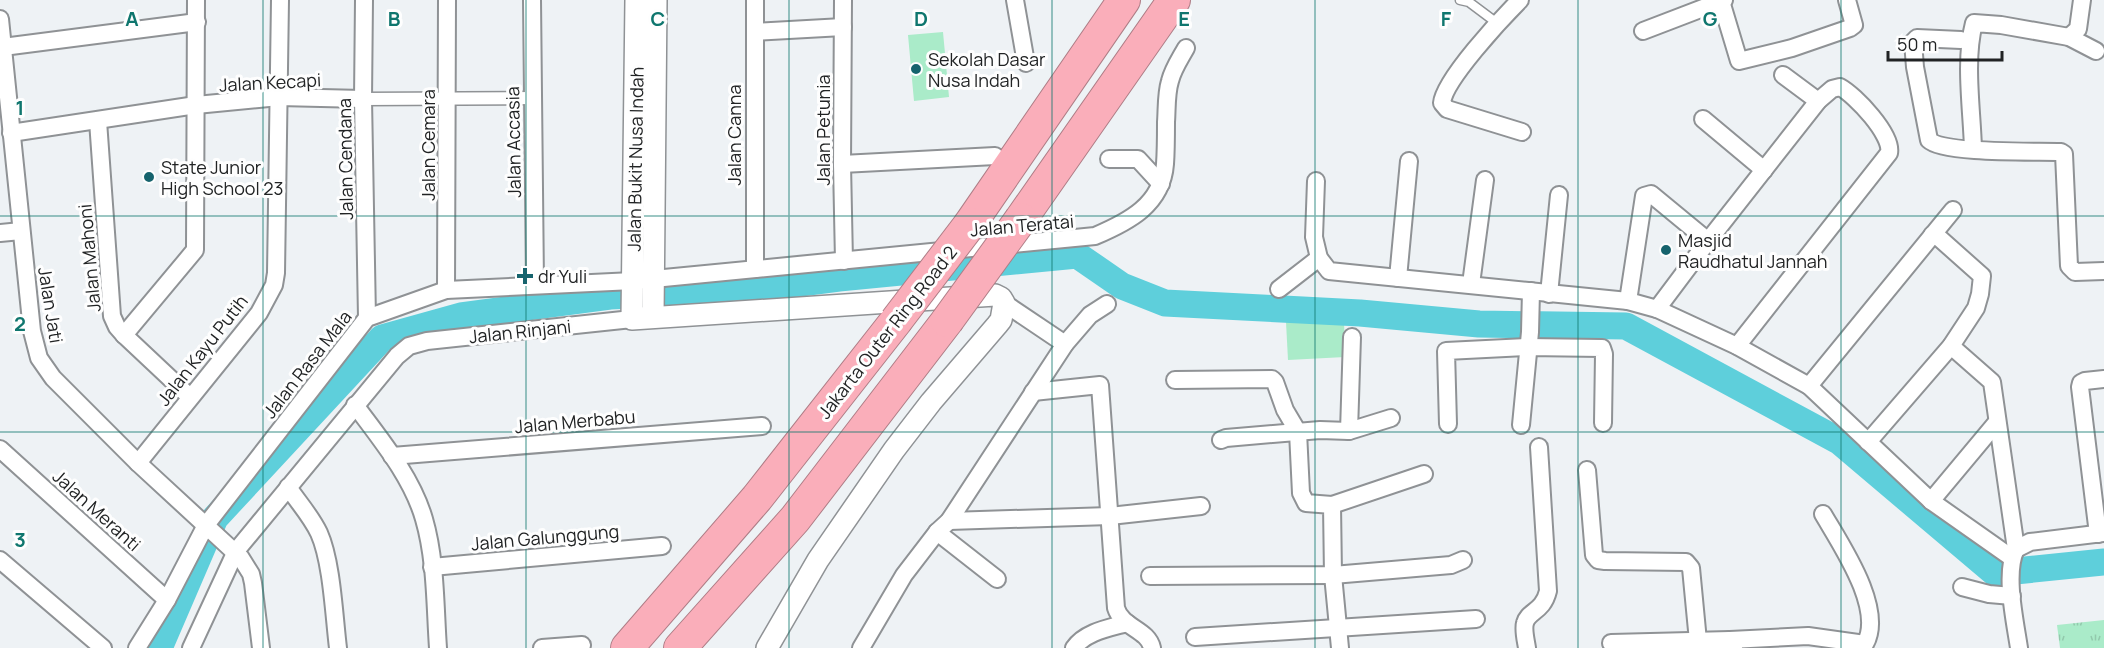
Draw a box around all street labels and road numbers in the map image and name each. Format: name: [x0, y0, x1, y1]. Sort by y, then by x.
street label: Jalan Bukit Nusa Indah: [621, 66, 649, 252]
street label: Jalan Kecapi: [218, 67, 322, 97]
street label: Jalan Petunia: [811, 75, 835, 185]
street label: Jalan Canna: [722, 84, 746, 186]
street label: Jalan Accasia: [500, 86, 526, 198]
street label: Jalan Cemara: [416, 89, 440, 201]
street label: Jalan Cendana: [332, 98, 358, 220]
street label: Jalan Mahoni: [72, 203, 106, 313]
street label: Jalan Teratai: [969, 209, 1075, 241]
street label: Jakarta Outer Ring Road 2: [812, 241, 962, 423]
street label: Jalan Jati: [33, 265, 69, 345]
street label: Jalan Kayu Putih: [151, 290, 253, 410]
street label: Jalan Rasa Mala: [257, 305, 357, 423]
street label: Jalan Rinjani: [468, 314, 572, 348]
street label: Jalan Merbabu: [514, 404, 636, 438]
street label: Jalan Meranti: [48, 464, 146, 556]
street label: Jalan Galunggung: [470, 519, 620, 555]

